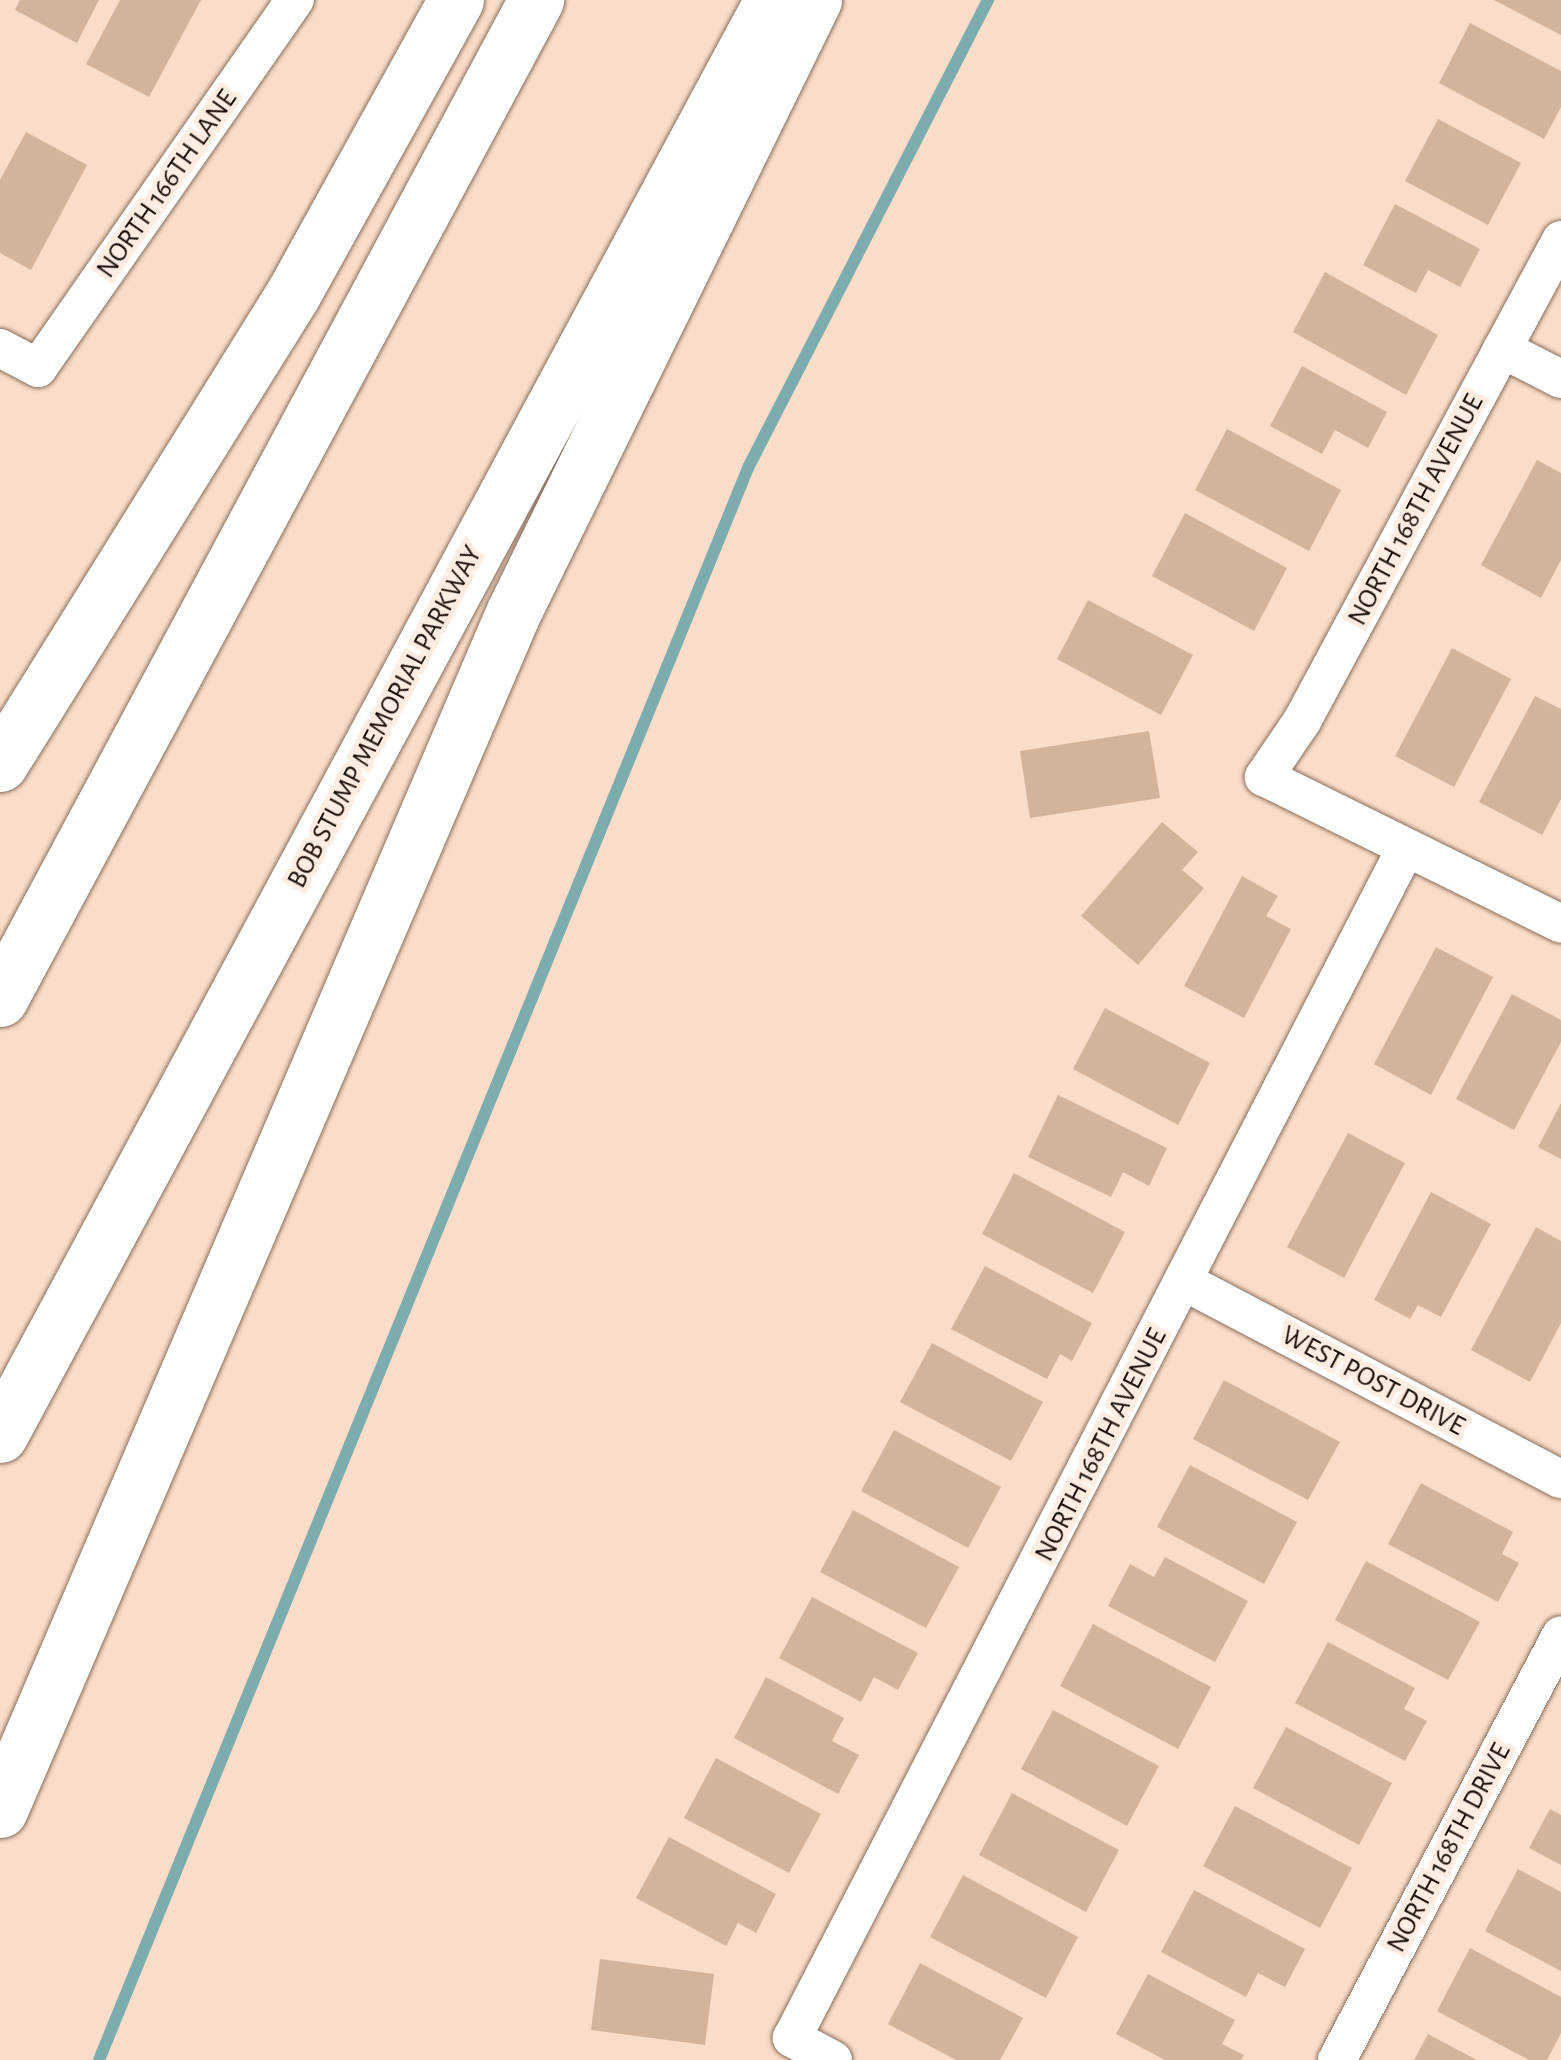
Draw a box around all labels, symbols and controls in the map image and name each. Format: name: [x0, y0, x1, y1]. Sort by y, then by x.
street label: NORTH 166TH LANE: [89, 83, 245, 285]
street label: NORTH 168TH AVENUE: [1341, 389, 1491, 631]
street label: BOB STUMP MEMORIAL PARKWAY: [280, 540, 490, 894]
street label: WEST POST DRIVE: [1275, 1319, 1471, 1443]
street label: NORTH 168TH AVENUE: [1028, 1323, 1174, 1567]
street label: NORTH 168TH DRIVE: [1380, 1738, 1518, 1958]

